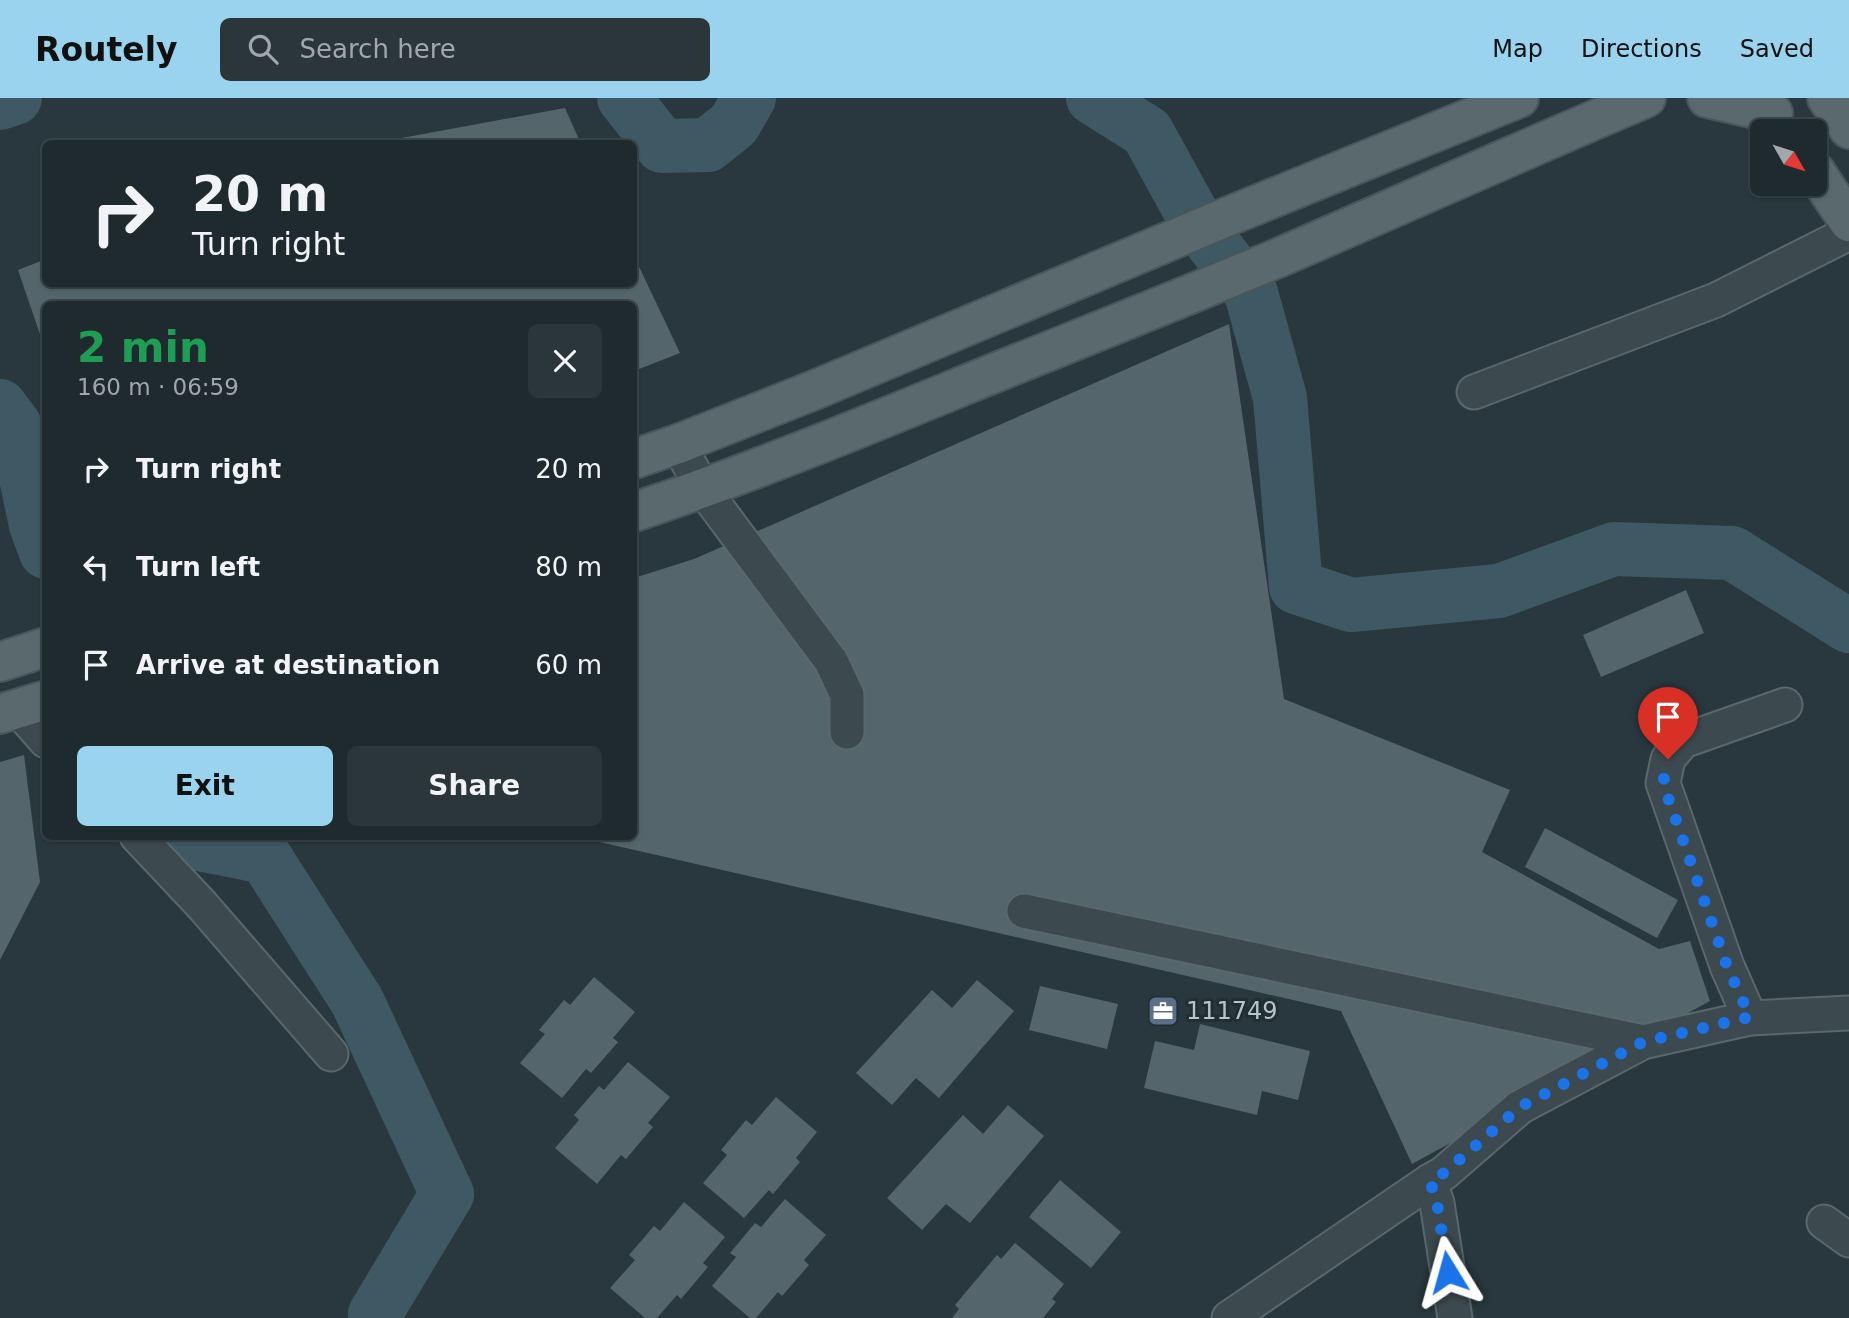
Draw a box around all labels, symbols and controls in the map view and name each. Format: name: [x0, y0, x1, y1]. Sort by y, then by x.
search box: [220, 18, 710, 81]
text: Routely: [35, 30, 178, 69]
icon: search: [244, 30, 282, 68]
text: Search here: [300, 34, 456, 64]
text: Map: [1492, 35, 1543, 63]
text: Directions: [1581, 35, 1702, 63]
text: Saved: [1740, 35, 1814, 63]
north arrow: [1750, 119, 1827, 196]
map controls: [1750, 119, 1827, 196]
text: 20 m: [192, 166, 328, 223]
icon: right: [77, 168, 168, 259]
text: Turn right: [192, 225, 345, 263]
text: 2 min: [77, 323, 209, 372]
button: close: [528, 324, 602, 398]
text: 160 m · 06:59: [77, 374, 239, 400]
icon: right: [77, 450, 115, 488]
text: Turn right: [136, 454, 281, 484]
text: 20 m: [535, 454, 602, 484]
icon: left: [77, 548, 115, 586]
text: Turn left: [136, 552, 260, 582]
text: 80 m: [535, 552, 602, 582]
icon: arrive: [77, 646, 115, 684]
text: Arrive at destination: [136, 650, 440, 680]
text: 60 m: [535, 650, 602, 680]
pin: [1638, 687, 1698, 759]
icon: arrive: [1649, 698, 1687, 736]
button: Exit: [77, 746, 333, 826]
button: Share: [347, 746, 602, 826]
office icon: 111749: [1146, 994, 1180, 1028]
place label: 111749: [1186, 997, 1278, 1025]
position arrow: [1411, 1235, 1485, 1309]

